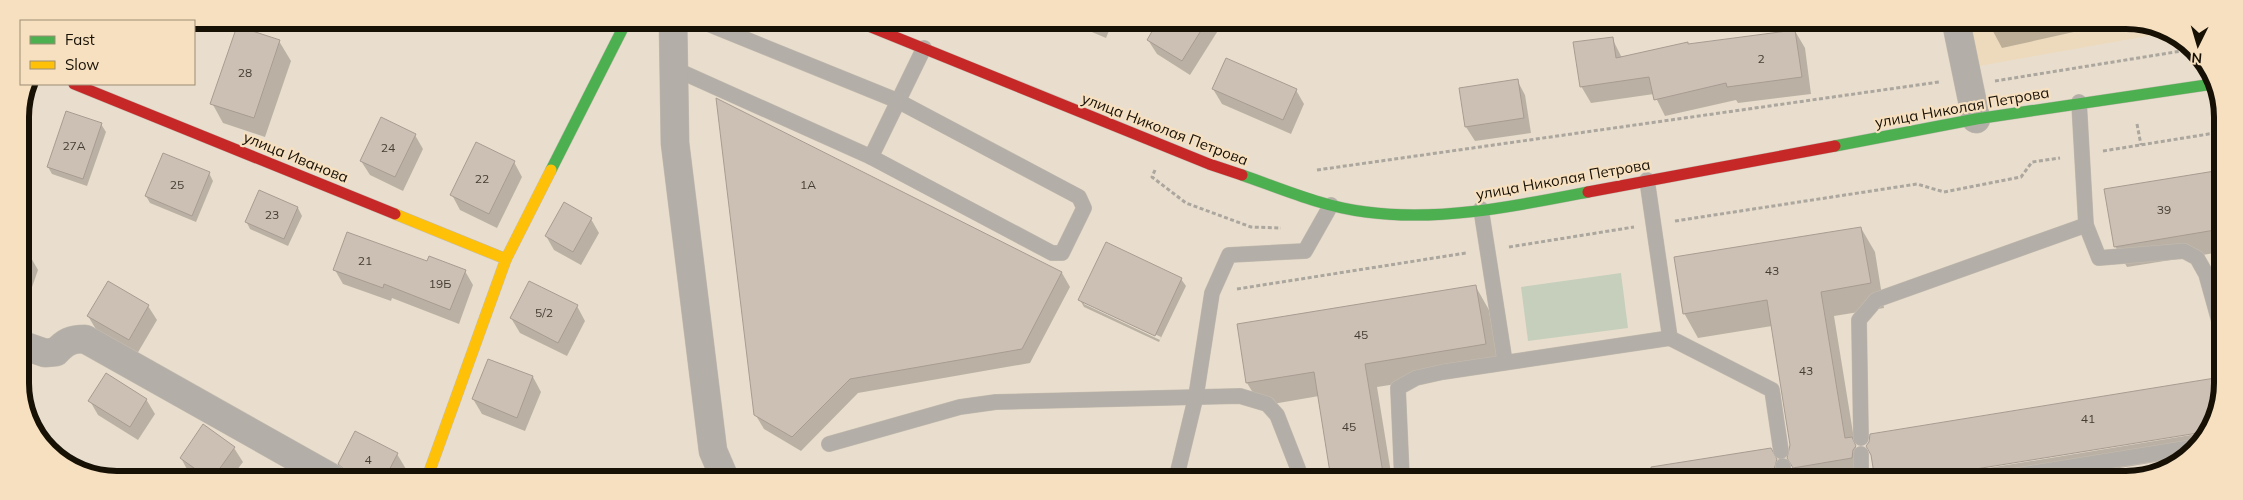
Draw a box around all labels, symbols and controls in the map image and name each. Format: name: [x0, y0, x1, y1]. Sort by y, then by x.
legend: [20, 20, 195, 85]
north arrow: [2173, 20, 2223, 70]
text: Fast: [65, 30, 95, 49]
text: N: [2191, 49, 2203, 67]
house number: 2: [1757, 51, 1765, 66]
text: Slow: [65, 55, 99, 74]
house number: 28: [238, 65, 252, 80]
street label: улица Николая Петрова: [1873, 82, 2051, 132]
street label: улица Николая Петрова: [1079, 88, 1251, 170]
street label: улица Иванова: [241, 127, 351, 187]
house number: 27А: [62, 138, 86, 153]
house number: 24: [381, 140, 395, 155]
street label: улица Николая Петрова: [1474, 154, 1652, 204]
house number: 22: [475, 171, 489, 186]
house number: 25: [170, 177, 184, 192]
house number: 1А: [800, 177, 816, 192]
house number: 39: [2157, 202, 2171, 217]
house number: 23: [265, 207, 279, 222]
house number: 21: [358, 253, 372, 268]
house number: 43: [1765, 263, 1779, 278]
house number: 19Б: [429, 276, 451, 291]
house number: 5/2: [535, 305, 553, 320]
house number: 45: [1354, 327, 1368, 342]
house number: 43: [1799, 363, 1813, 378]
house number: 41: [2081, 411, 2095, 426]
house number: 45: [1342, 419, 1356, 434]
house number: 4: [364, 452, 372, 467]

